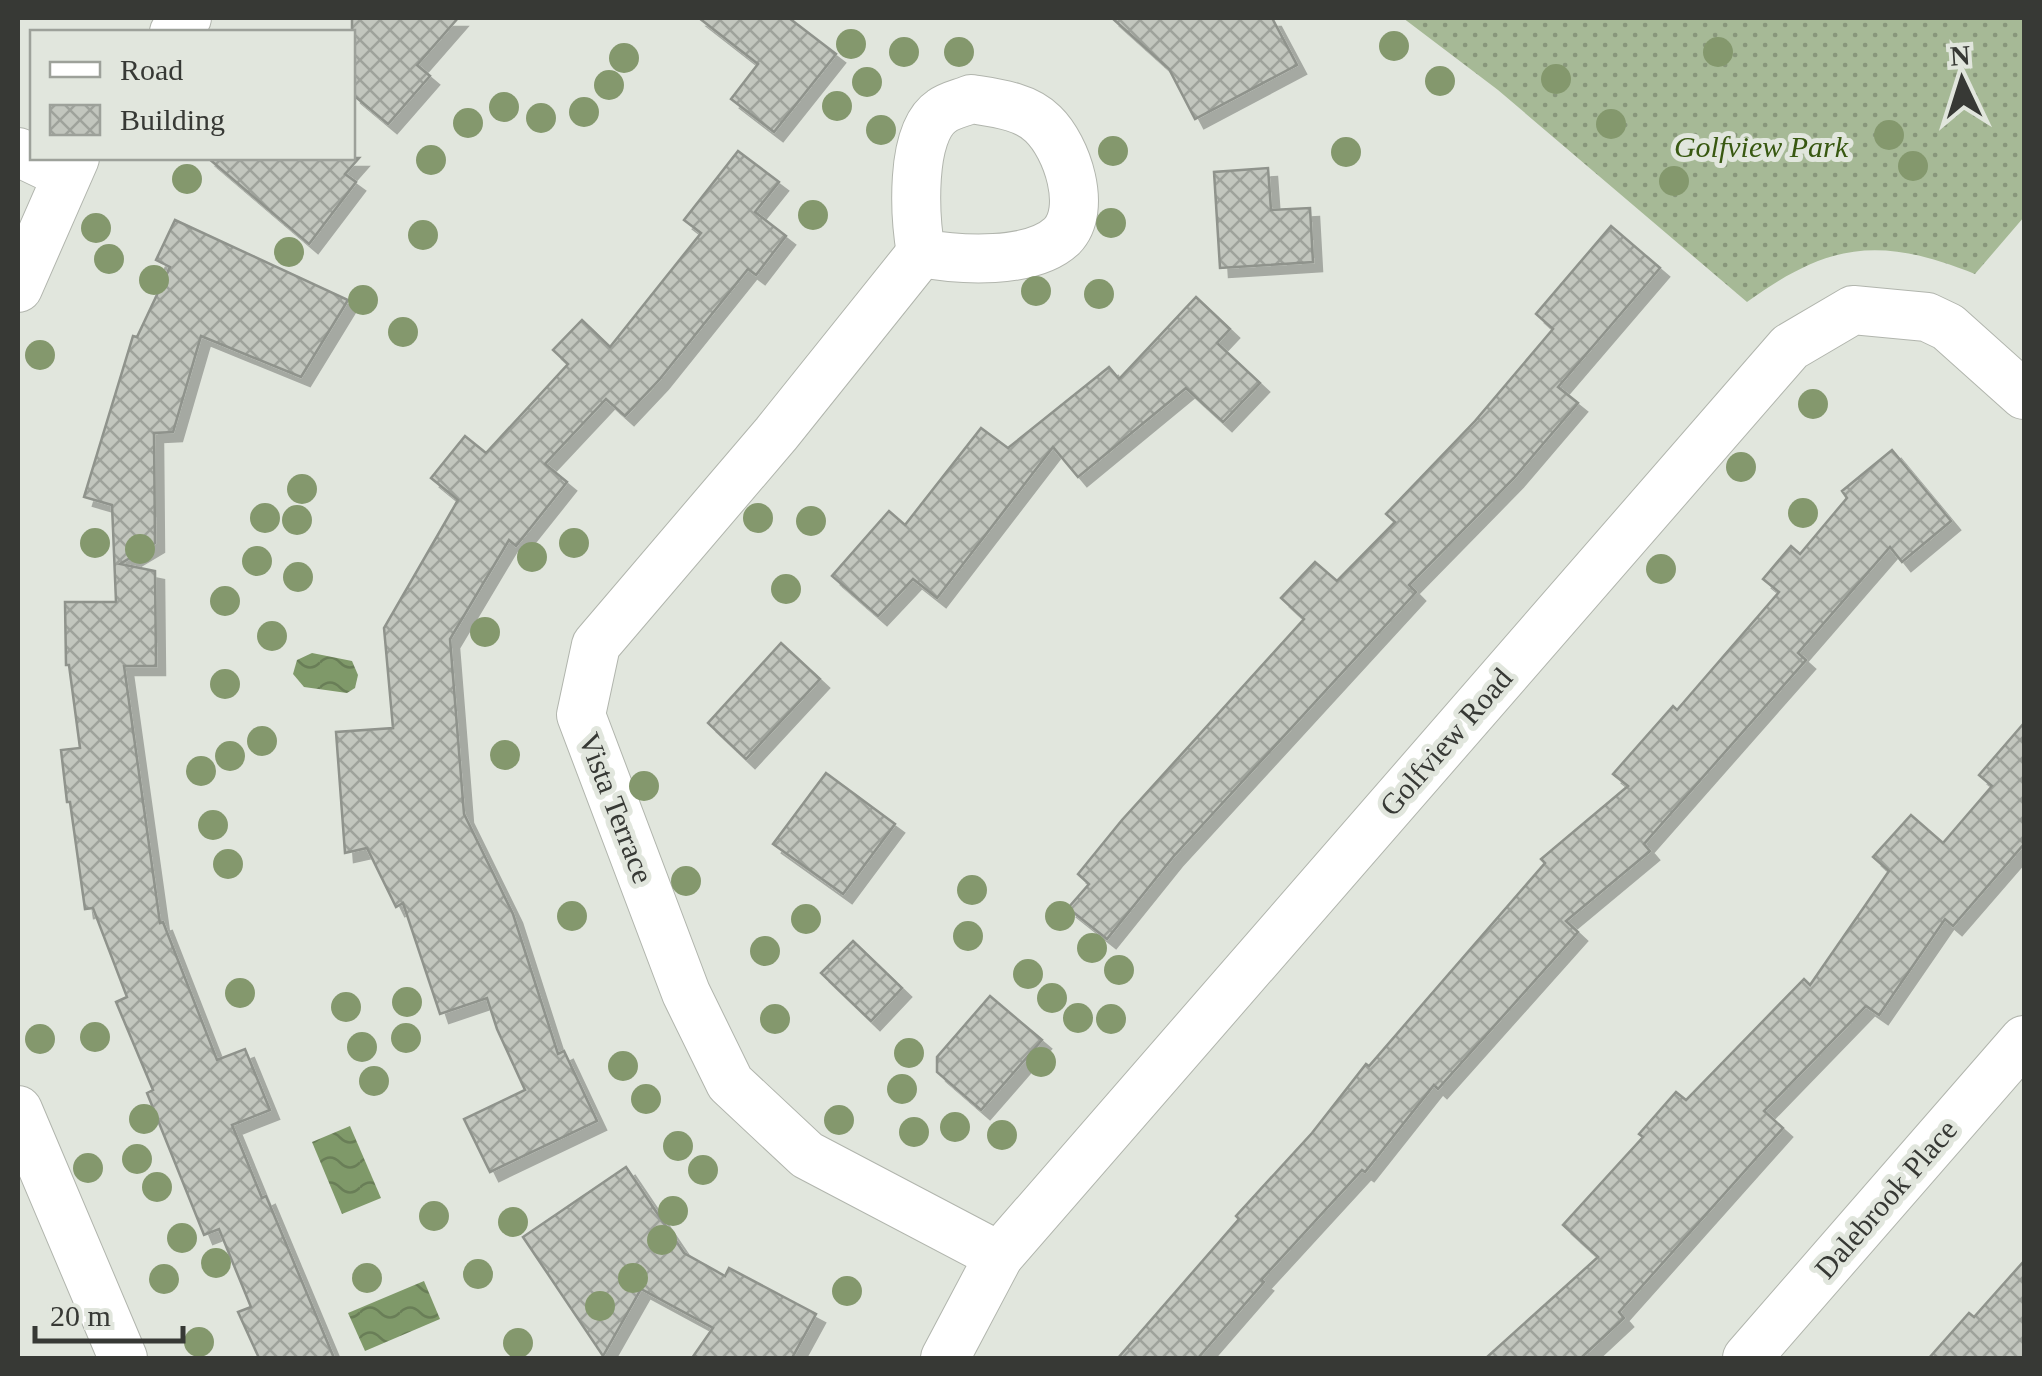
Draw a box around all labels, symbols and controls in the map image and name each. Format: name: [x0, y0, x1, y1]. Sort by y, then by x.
legend: [30, 30, 355, 160]
north arrow: [1912, 30, 2012, 130]
text: N: [1949, 39, 1971, 72]
text: Road: [120, 53, 183, 86]
text: Building: [120, 103, 225, 136]
park label: Golfview Park: [1674, 130, 1849, 163]
street label: Golfview Road: [1373, 661, 1518, 822]
street label: Vista Terrace: [573, 728, 660, 887]
street label: Dalebrook Place: [1808, 1113, 1963, 1285]
scale bar: [35, 1281, 182, 1343]
text: 20 m: [50, 1299, 111, 1332]

